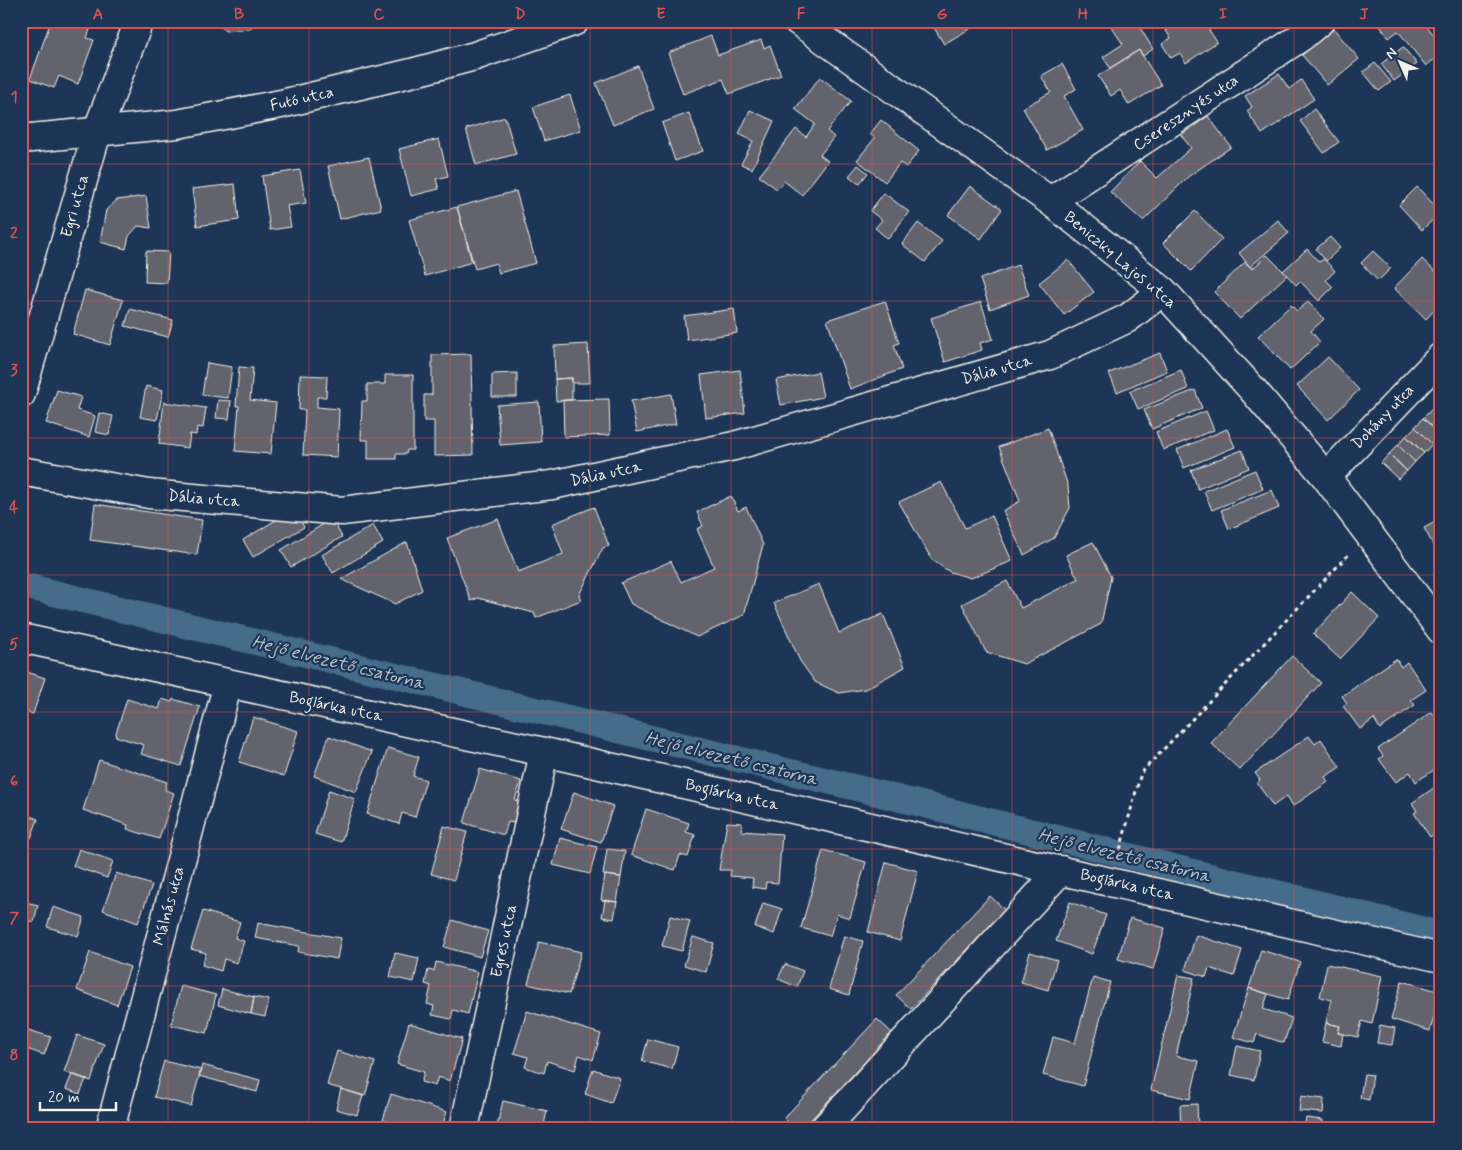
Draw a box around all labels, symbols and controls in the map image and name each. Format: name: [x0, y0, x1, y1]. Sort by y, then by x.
text: A: [93, 4, 103, 25]
text: B: [234, 4, 244, 25]
text: C: [373, 4, 385, 25]
text: D: [514, 4, 526, 25]
text: E: [656, 4, 666, 25]
text: F: [797, 4, 806, 25]
text: G: [937, 4, 948, 25]
text: H: [1078, 4, 1089, 25]
text: I: [1219, 4, 1228, 25]
text: J: [1359, 4, 1369, 25]
north arrow: [1374, 38, 1424, 88]
text: N: [1382, 44, 1401, 63]
street label: Cseresznyés utca: [1129, 70, 1243, 156]
street label: Futó utca: [268, 81, 336, 116]
text: 1: [10, 87, 18, 108]
street label: Egri utca: [56, 172, 94, 240]
street label: Beniczky Lajos utca: [1059, 207, 1181, 313]
text: 2: [10, 223, 18, 244]
street label: Dália utca: [959, 350, 1035, 390]
text: 3: [10, 360, 18, 381]
street label: Dohány utca: [1347, 380, 1419, 454]
street label: Dália utca: [568, 456, 644, 492]
street label: Dália utca: [167, 485, 241, 513]
text: 4: [9, 497, 19, 518]
water label: Hejő elvezető csatorna: [250, 630, 428, 696]
text: 5: [9, 634, 19, 655]
street label: Boglárka utca: [287, 687, 385, 728]
water label: Hejő elvezető csatorna: [643, 726, 821, 792]
text: 6: [10, 771, 18, 792]
street label: Boglárka utca: [683, 774, 781, 817]
water label: Hejő elvezető csatorna: [1036, 823, 1214, 889]
street label: Málnás utca: [148, 864, 190, 948]
street label: Boglárka utca: [1078, 864, 1176, 907]
street label: Egres utca: [486, 902, 522, 980]
text: 7: [9, 908, 19, 929]
text: 8: [9, 1045, 19, 1066]
scale bar: [40, 1080, 116, 1112]
text: 20 m: [48, 1088, 80, 1108]

